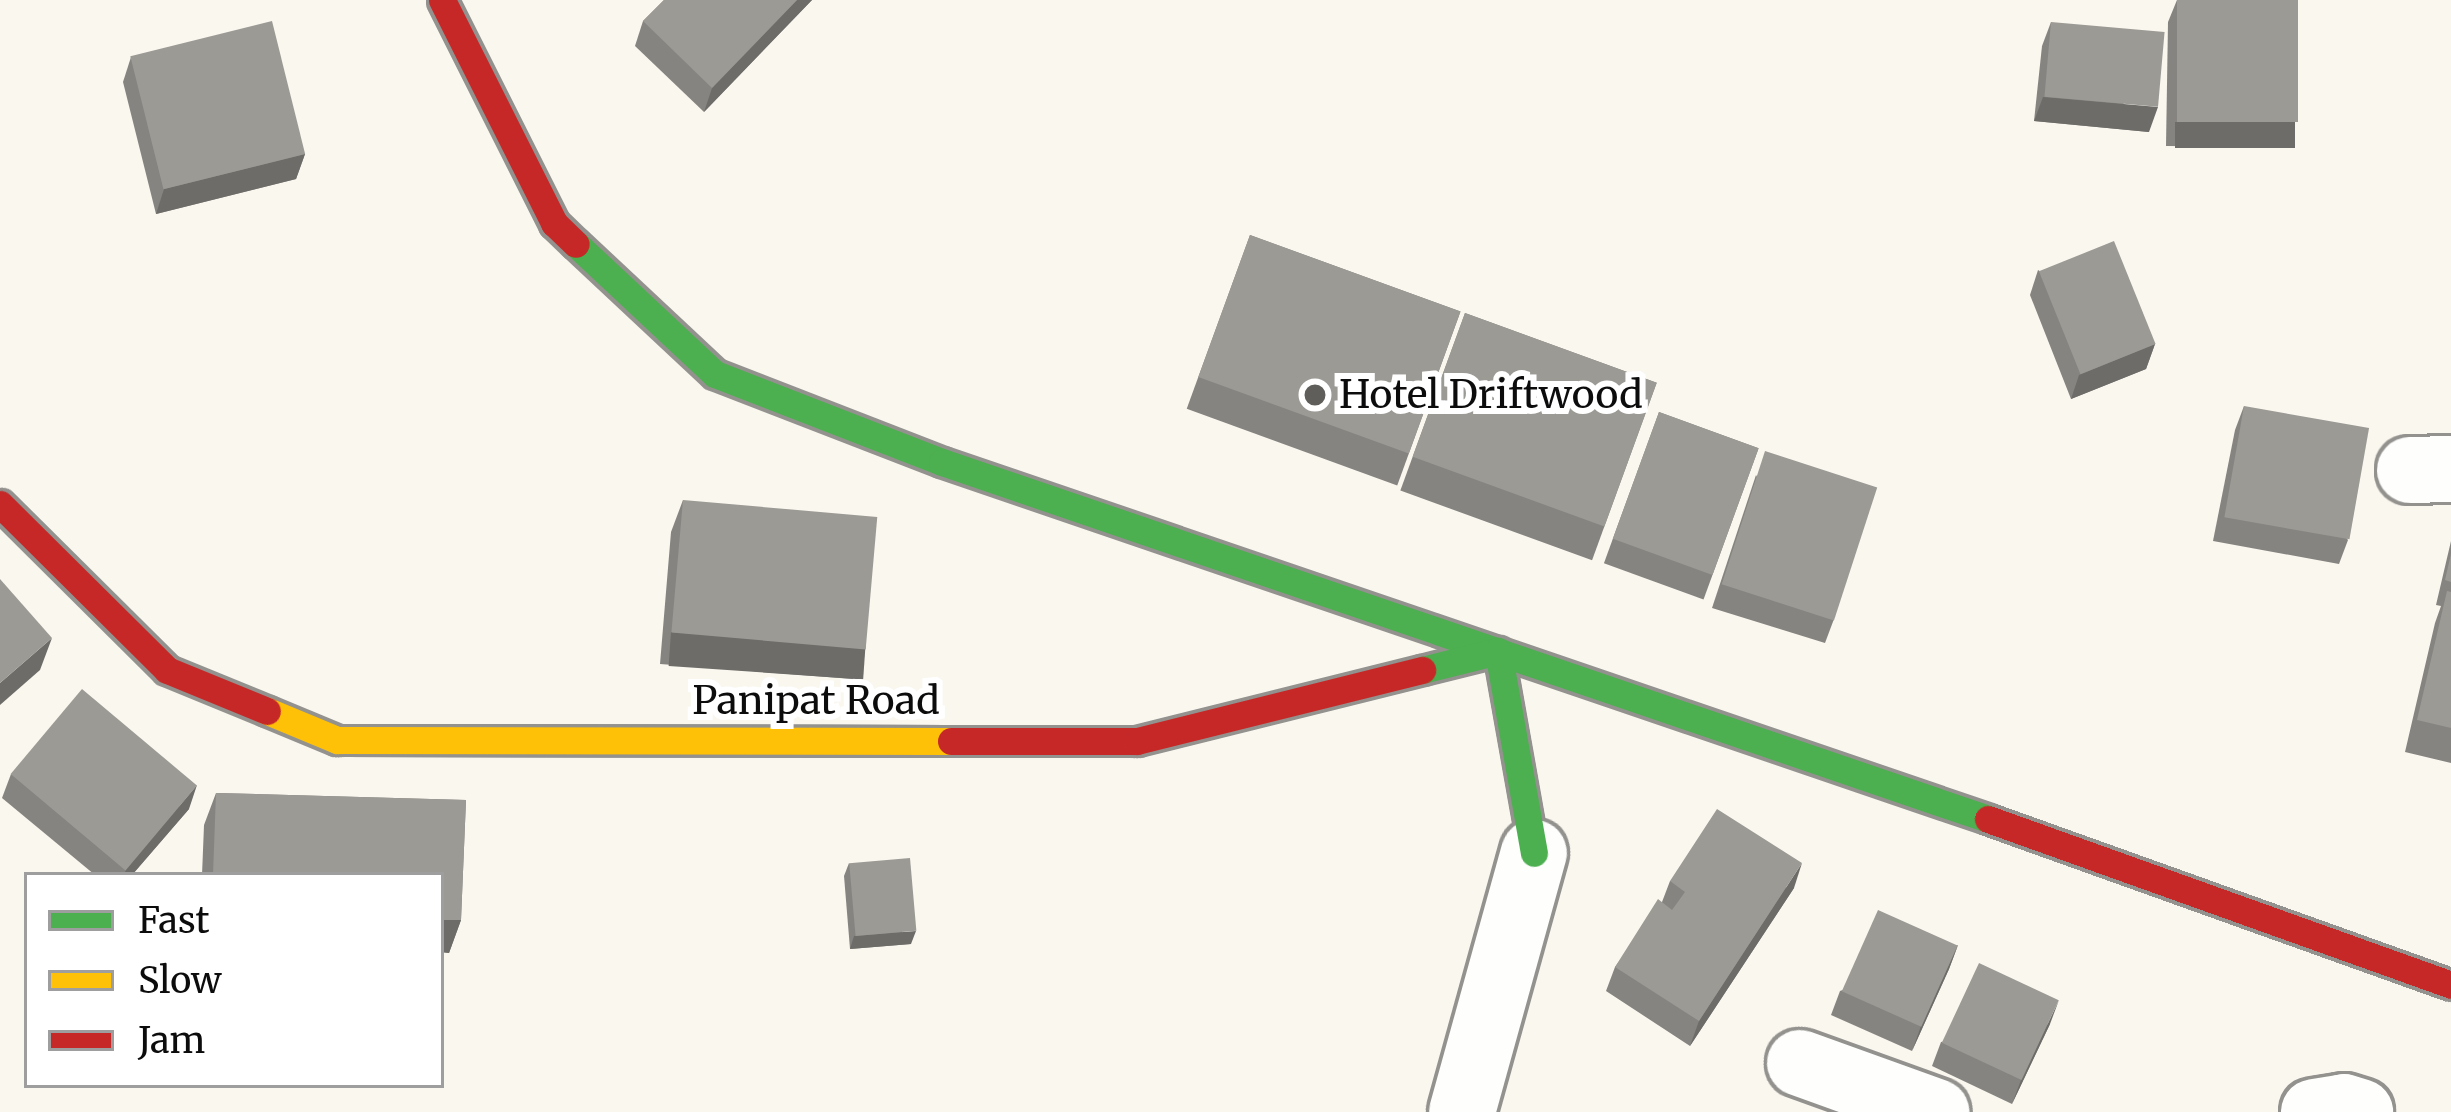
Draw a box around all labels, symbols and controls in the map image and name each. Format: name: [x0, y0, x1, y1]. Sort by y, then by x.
place label: Hotel Driftwood: [1339, 372, 1643, 418]
marker: Hotel Driftwood: [1302, 382, 1328, 408]
street label: Panipat Road: [692, 678, 940, 724]
legend: [24, 872, 444, 1088]
text: Fast: [138, 898, 210, 943]
text: Slow: [138, 958, 222, 1003]
text: Jam: [138, 1018, 205, 1063]

